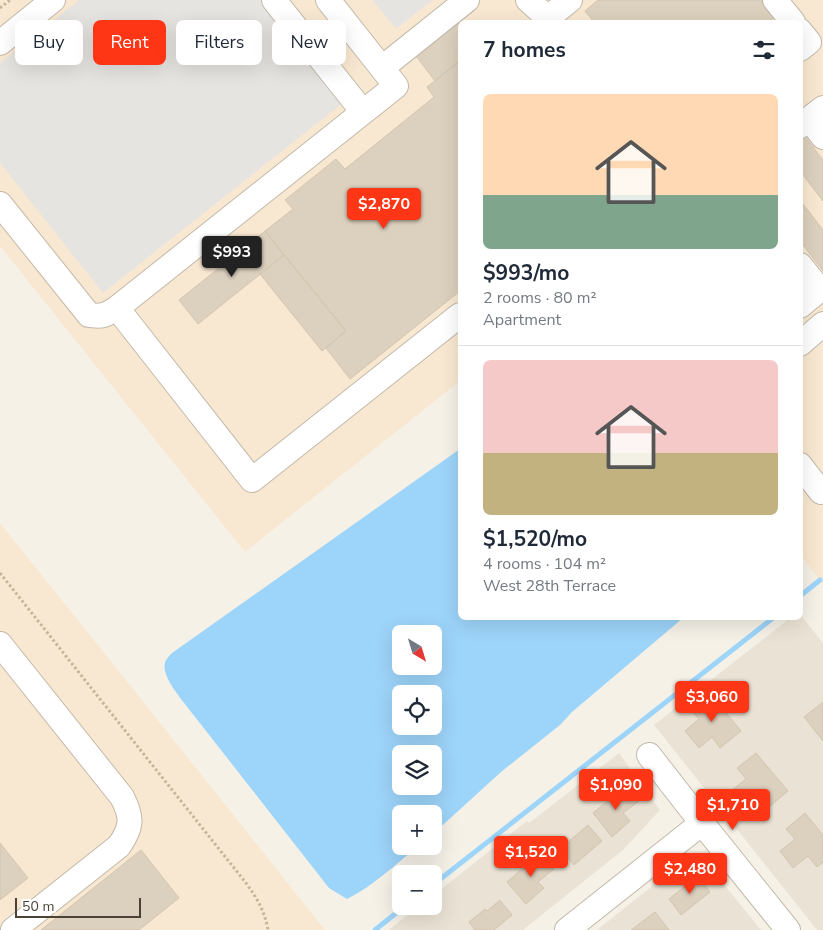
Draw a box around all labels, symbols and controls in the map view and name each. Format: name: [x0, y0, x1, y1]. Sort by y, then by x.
chip: Buy: [15, 20, 83, 65]
chip: Rent: [93, 20, 166, 65]
chip: Filters: [176, 20, 262, 65]
chip: New: [272, 20, 346, 65]
text: 7 homes: [483, 36, 566, 64]
icon: filters: [750, 36, 778, 64]
icon: home: [586, 127, 676, 217]
pin: $2,870: [343, 188, 425, 230]
text: $2,870: [358, 193, 410, 215]
pin: $993: [202, 236, 262, 278]
text: $993: [213, 241, 251, 263]
text: $993/mo: [483, 259, 569, 287]
text: 2 rooms · 80 m²: [483, 287, 596, 309]
text: Apartment: [483, 309, 561, 331]
icon: home: [586, 392, 676, 482]
text: $1,520/mo: [483, 525, 587, 553]
text: 4 rooms · 104 m²: [483, 553, 606, 575]
text: West 28th Terrace: [483, 575, 616, 597]
north arrow: [392, 625, 442, 675]
map controls: [392, 625, 442, 915]
pin: $3,060: [671, 680, 753, 723]
button: locate: [392, 685, 442, 735]
text: $3,060: [686, 686, 738, 708]
button: layers: [392, 745, 442, 795]
pin: $1,090: [575, 768, 657, 811]
text: $1,090: [590, 774, 642, 796]
pin: $1,710: [692, 788, 774, 831]
text: $1,710: [707, 794, 759, 816]
button: +: [392, 805, 442, 855]
pin: $1,520: [490, 836, 572, 878]
text: $1,520: [505, 841, 557, 863]
pin: $2,480: [649, 852, 731, 895]
text: $2,480: [664, 858, 716, 880]
button: −: [392, 865, 442, 915]
scale bar: [15, 895, 141, 918]
text: 50 m: [22, 897, 54, 916]

